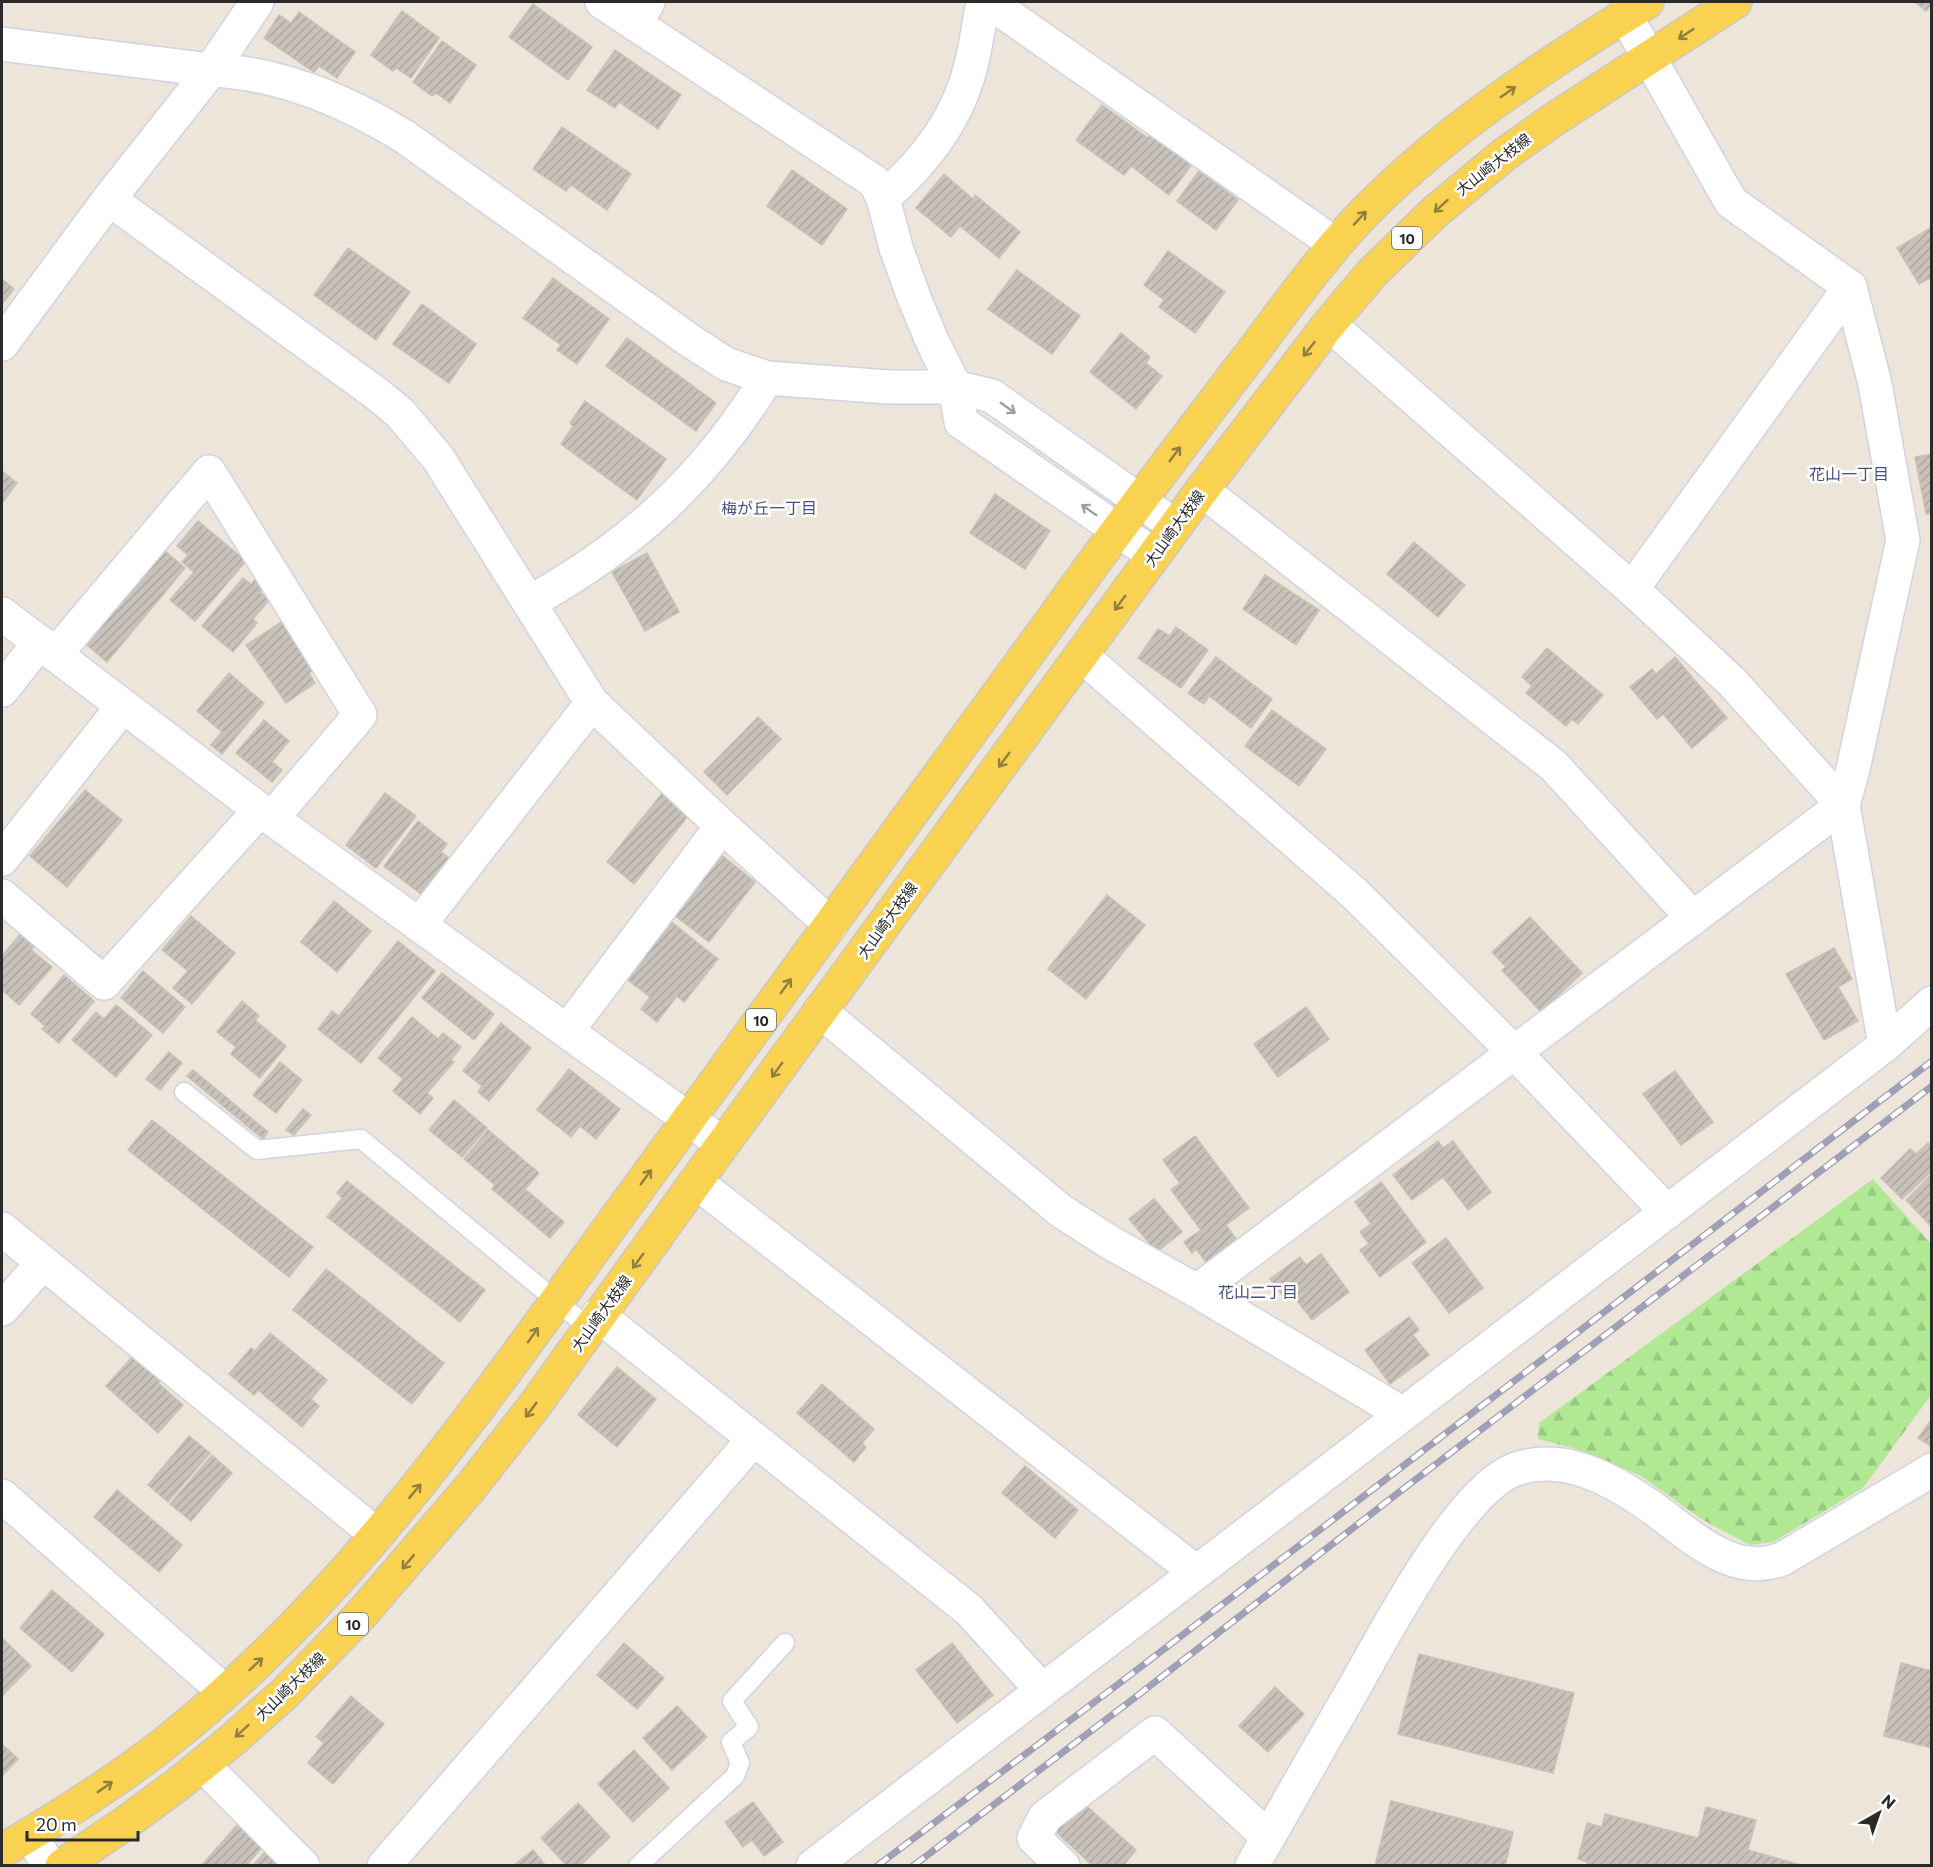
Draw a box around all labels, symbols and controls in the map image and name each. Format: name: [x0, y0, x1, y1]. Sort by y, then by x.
one-way arrow: [1678, 28, 1695, 41]
one-way arrow: [1499, 85, 1515, 98]
street label: 大山崎大枝線: [1452, 129, 1534, 199]
one-way arrow: [1434, 199, 1449, 213]
one-way arrow: [1353, 211, 1367, 226]
road number: 10: [1392, 227, 1422, 249]
one-way arrow: [1303, 341, 1316, 357]
one-way arrow: [1000, 401, 1016, 414]
one-way arrow: [1168, 446, 1181, 462]
district label: 花山一丁目: [1809, 464, 1889, 483]
street label: 大山崎大枝線: [1140, 486, 1208, 570]
district label: 梅が丘一丁目: [721, 498, 817, 517]
one-way arrow: [1081, 504, 1097, 516]
one-way arrow: [1113, 594, 1126, 610]
one-way arrow: [998, 751, 1011, 767]
street label: 大山崎大枝線: [853, 878, 921, 962]
one-way arrow: [780, 978, 793, 994]
road number: 10: [746, 1009, 776, 1031]
one-way arrow: [771, 1061, 784, 1077]
one-way arrow: [640, 1169, 653, 1185]
one-way arrow: [632, 1253, 644, 1269]
street label: 大山崎大枝線: [567, 1271, 635, 1355]
district label: 花山二丁目: [1218, 1282, 1298, 1301]
one-way arrow: [527, 1328, 539, 1344]
one-way arrow: [524, 1402, 537, 1418]
one-way arrow: [408, 1483, 421, 1499]
one-way arrow: [401, 1554, 415, 1569]
road number: 10: [338, 1613, 368, 1635]
street label: 大山崎大枝線: [251, 1648, 329, 1724]
one-way arrow: [248, 1656, 263, 1671]
one-way arrow: [235, 1724, 250, 1738]
one-way arrow: [96, 1781, 112, 1793]
north arrow: [1849, 1783, 1909, 1843]
text: N: [1878, 1790, 1900, 1812]
scale bar: [27, 1804, 138, 1842]
text: 20 m: [36, 1813, 77, 1835]

